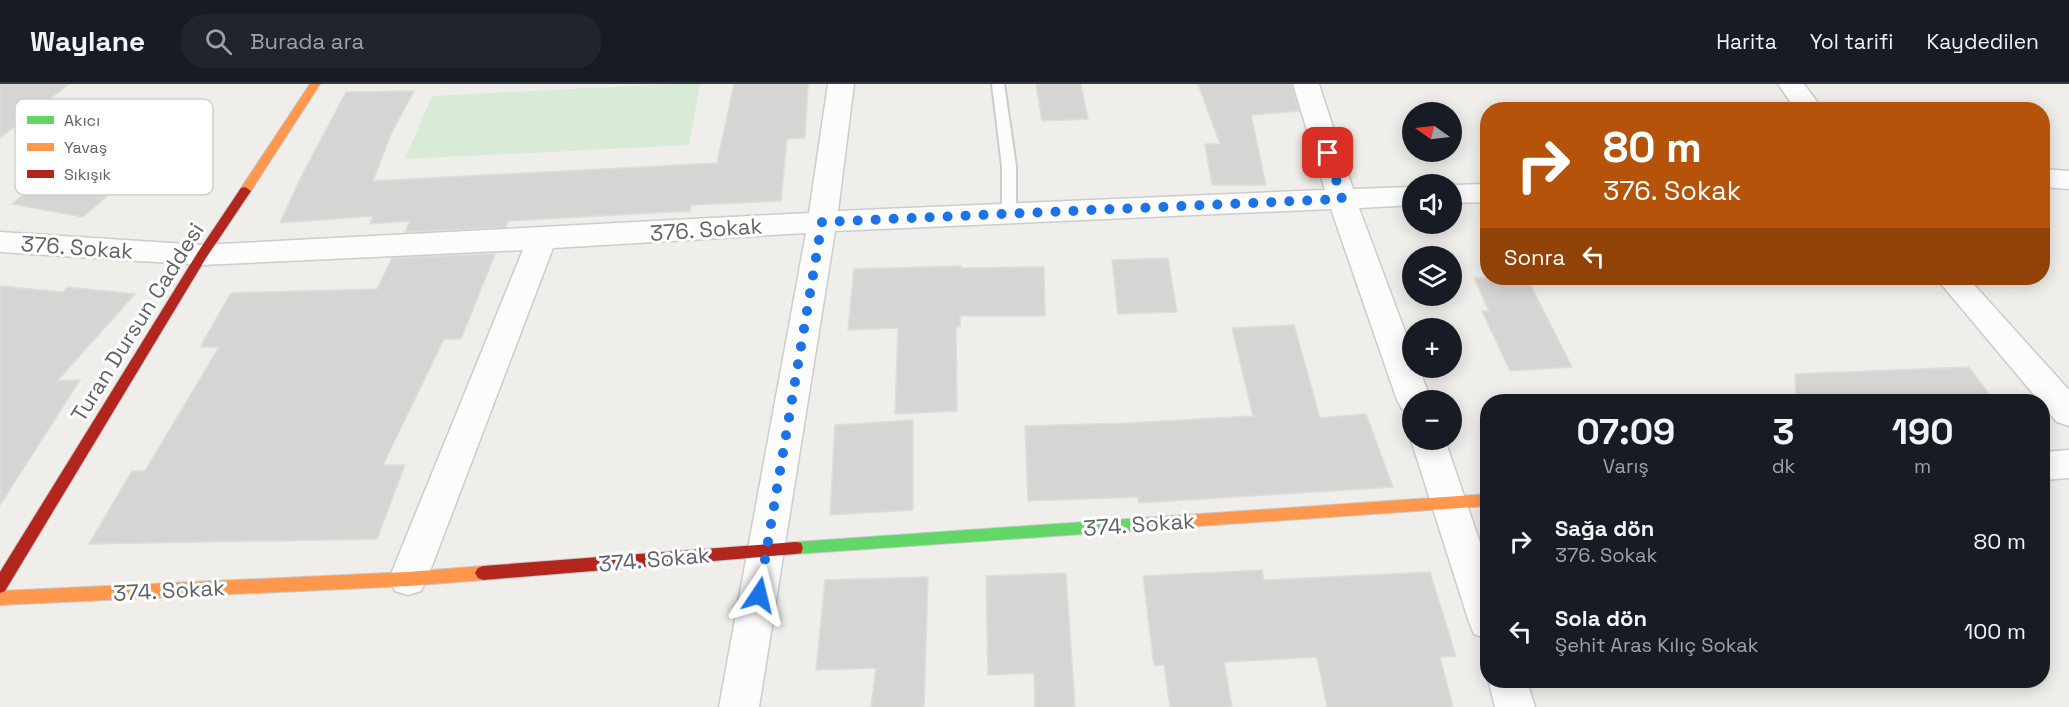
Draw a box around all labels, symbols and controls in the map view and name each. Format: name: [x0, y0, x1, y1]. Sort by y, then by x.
search box: [181, 14, 601, 68]
text: Waylane: [30, 23, 145, 59]
icon: search: [202, 25, 235, 58]
text: Burada ara: [250, 27, 364, 55]
text: Harita: [1716, 28, 1777, 55]
text: Yol tarifi: [1810, 28, 1893, 55]
text: Kaydedilen: [1926, 28, 2039, 55]
legend: [15, 99, 213, 195]
north arrow: [1402, 102, 1462, 162]
map controls: [1402, 102, 1462, 450]
text: Akıcı: [64, 110, 100, 131]
text: 80 m: [1603, 121, 1702, 174]
icon: right: [1504, 126, 1582, 204]
pin: [1302, 127, 1353, 178]
icon: arrive: [1311, 136, 1344, 169]
text: Yavaş: [64, 137, 107, 158]
text: Sıkışık: [64, 164, 112, 185]
text: 376. Sokak: [1603, 173, 1741, 208]
button: sound: [1402, 174, 1462, 234]
street label: 376. Sokak: [649, 211, 763, 247]
street label: Turan Dursun Caddesi: [64, 217, 210, 427]
street label: 376. Sokak: [20, 229, 134, 265]
icon: left: [1577, 240, 1610, 273]
text: Sonra: [1504, 243, 1565, 271]
button: layers: [1402, 246, 1462, 306]
button: +: [1402, 318, 1462, 378]
button: −: [1402, 390, 1462, 450]
text: 07:09: [1576, 409, 1675, 455]
text: 3: [1773, 409, 1794, 455]
text: 190: [1892, 409, 1954, 455]
text: Varış: [1603, 453, 1649, 479]
text: dk: [1772, 453, 1795, 479]
text: m: [1914, 453, 1931, 479]
street label: 374. Sokak: [1082, 506, 1196, 542]
text: Sağa dön: [1555, 514, 1654, 542]
icon: right: [1504, 525, 1537, 558]
text: 80 m: [1974, 527, 2026, 555]
street label: 374. Sokak: [597, 540, 711, 578]
text: 376. Sokak: [1555, 542, 1657, 568]
position arrow: [727, 563, 791, 627]
street label: 374. Sokak: [112, 573, 226, 607]
text: Sola dön: [1555, 604, 1647, 632]
icon: left: [1504, 615, 1537, 648]
text: 100 m: [1964, 617, 2026, 645]
text: Şehit Aras Kılıç Sokak: [1555, 632, 1759, 658]

